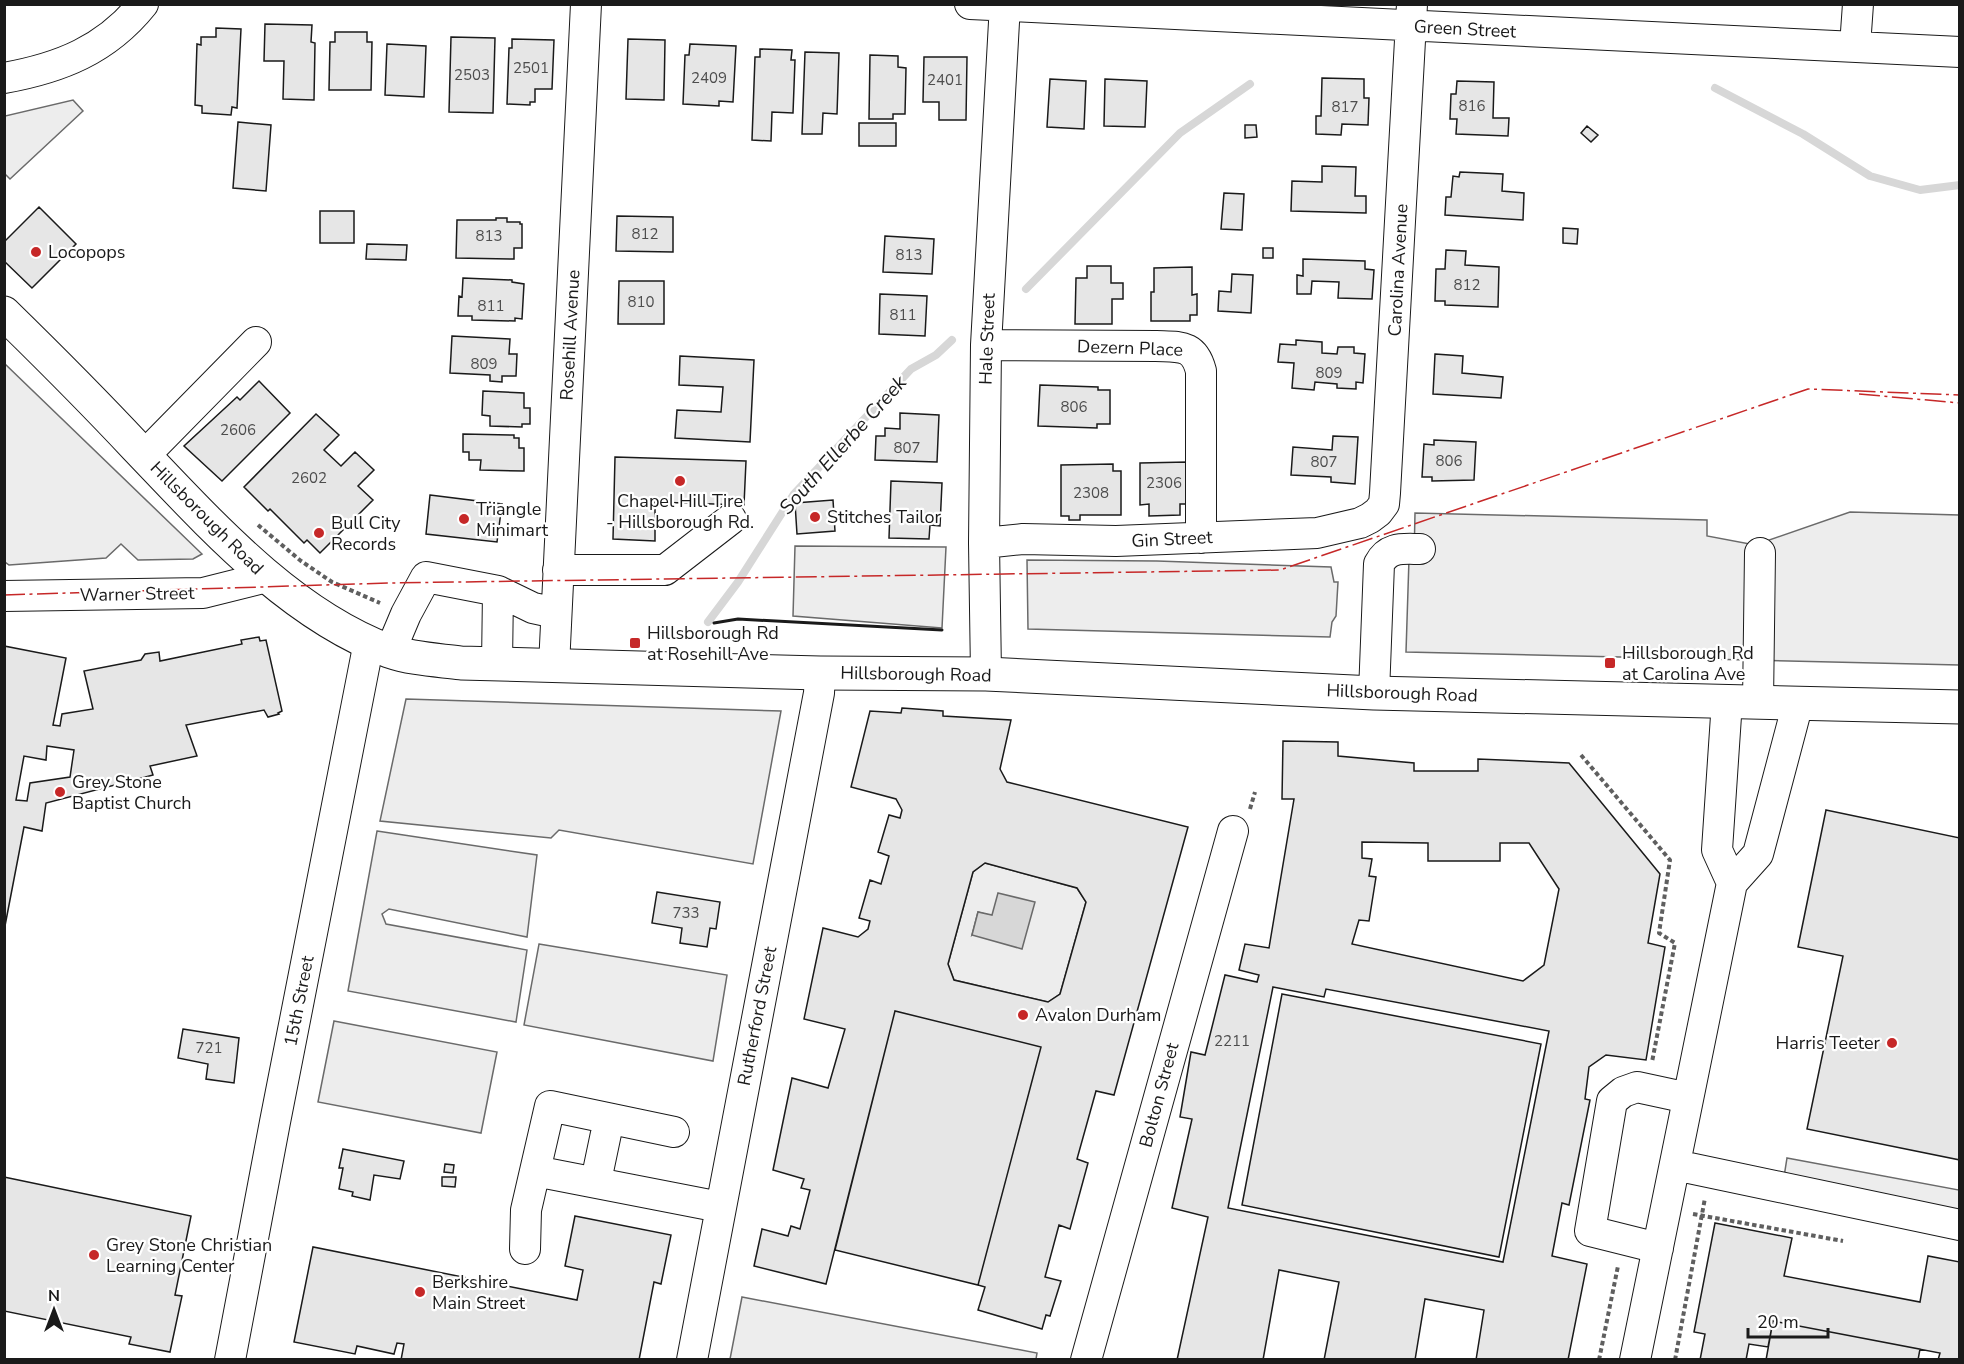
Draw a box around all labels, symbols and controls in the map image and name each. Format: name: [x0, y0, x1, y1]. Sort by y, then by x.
street label: Green Street: [1413, 14, 1518, 44]
house number: 2501: [513, 58, 549, 78]
house number: 2503: [454, 65, 490, 85]
house number: 2409: [691, 68, 727, 88]
house number: 2401: [927, 70, 963, 90]
house number: 816: [1458, 96, 1486, 116]
house number: 817: [1331, 97, 1359, 117]
street label: Carolina Avenue: [1383, 203, 1413, 337]
house number: 812: [631, 224, 659, 244]
house number: 813: [475, 226, 503, 246]
place label: Locopops: [48, 240, 126, 264]
marker: Locopops: [29, 245, 43, 259]
house number: 813: [895, 245, 923, 265]
street label: Rosehill Avenue: [555, 269, 585, 401]
house number: 812: [1453, 275, 1481, 295]
house number: 810: [627, 292, 655, 312]
street label: Hale Street: [973, 292, 1001, 385]
house number: 811: [477, 296, 505, 316]
house number: 811: [889, 305, 917, 325]
street label: Dezern Place: [1077, 334, 1183, 362]
house number: 809: [470, 354, 498, 374]
house number: 809: [1315, 363, 1343, 383]
water label: South Ellerbe Creek: [773, 369, 913, 520]
house number: 806: [1060, 397, 1088, 417]
house number: 2606: [220, 420, 256, 440]
house number: 807: [893, 438, 921, 458]
house number: 806: [1435, 451, 1463, 471]
house number: 807: [1310, 452, 1338, 472]
street label: Hillsborough Road: [145, 456, 269, 580]
house number: 2602: [291, 468, 327, 488]
house number: 2306: [1146, 473, 1182, 493]
marker: Chapel Hill Tire - Hillsborough Rd.: [673, 474, 687, 488]
house number: 2308: [1073, 483, 1109, 503]
place label: Chapel Hill Tire - Hillsborough Rd.: [606, 489, 754, 534]
place label: Triangle Minimart: [476, 497, 549, 542]
place label: Stitches Tailor: [827, 505, 942, 529]
marker: Stitches Tailor: [808, 510, 822, 524]
place label: Bull City Records: [331, 511, 401, 556]
marker: Triangle Minimart: [457, 512, 471, 526]
street label: Gin Street: [1131, 525, 1214, 553]
marker: Bull City Records: [312, 526, 326, 540]
street label: Warner Street: [79, 581, 195, 607]
place label: Hillsborough Rd at Rosehill Ave: [647, 621, 779, 666]
marker: Hillsborough Rd at Rosehill Ave: [628, 636, 642, 650]
place label: Hillsborough Rd at Carolina Ave: [1622, 641, 1754, 686]
marker: Hillsborough Rd at Carolina Ave: [1603, 656, 1617, 670]
street label: Hillsborough Road: [840, 661, 992, 687]
street label: Hillsborough Road: [1326, 678, 1478, 708]
place label: Grey Stone Baptist Church: [72, 770, 191, 815]
marker: Grey Stone Baptist Church: [53, 785, 67, 799]
house number: 733: [672, 903, 700, 923]
street label: Rutherford Street: [732, 944, 782, 1088]
street label: 15th Street: [278, 953, 320, 1048]
place label: Avalon Durham: [1035, 1003, 1161, 1027]
marker: Avalon Durham: [1016, 1008, 1030, 1022]
house number: 2211: [1214, 1031, 1250, 1051]
place label: Harris Teeter: [1776, 1031, 1881, 1055]
marker: Harris Teeter: [1885, 1036, 1899, 1050]
house number: 721: [195, 1038, 223, 1058]
street label: Bolton Street: [1133, 1039, 1185, 1150]
place label: Grey Stone Christian Learning Center: [106, 1233, 272, 1278]
marker: Grey Stone Christian Learning Center: [87, 1248, 101, 1262]
place label: Berkshire Main Street: [432, 1270, 526, 1315]
north arrow: [24, 1280, 84, 1340]
text: N: [48, 1285, 60, 1307]
marker: Berkshire Main Street: [413, 1285, 427, 1299]
scale bar: [1748, 1301, 1828, 1339]
text: 20 m: [1757, 1310, 1799, 1334]

